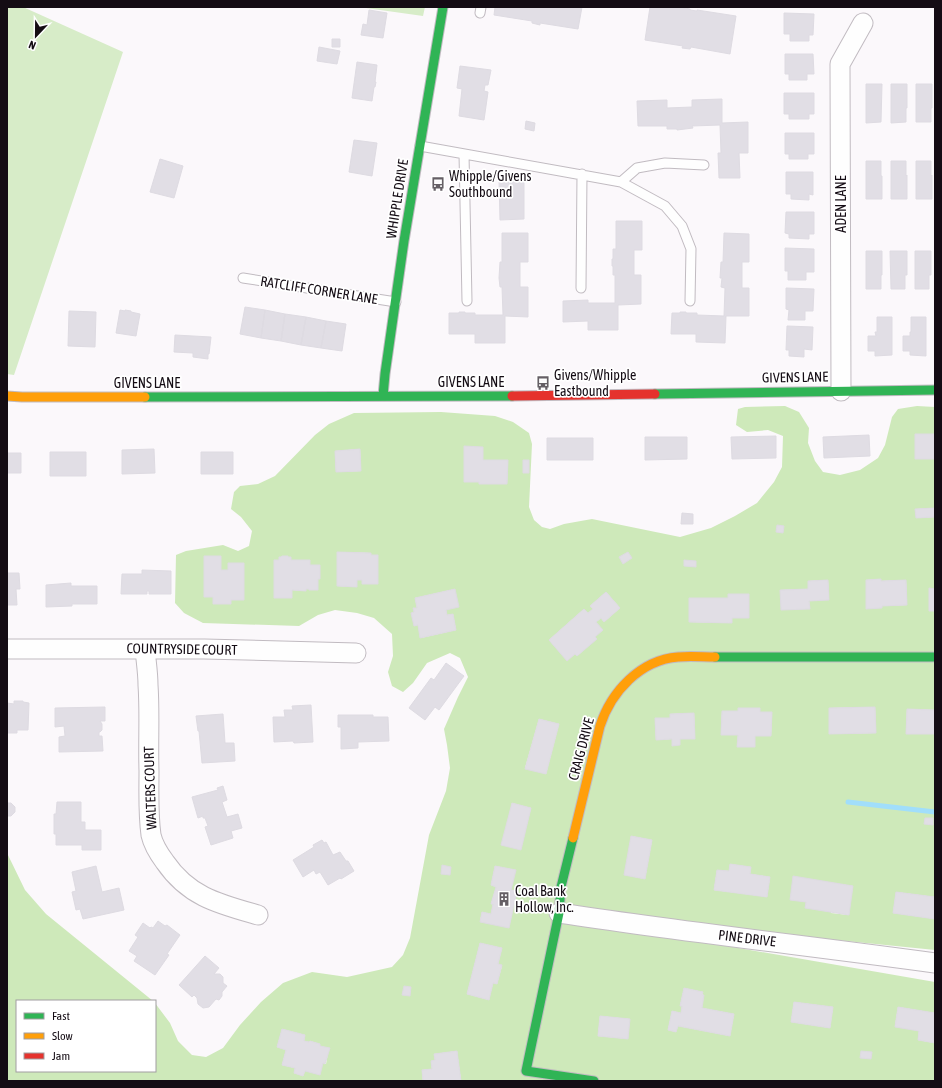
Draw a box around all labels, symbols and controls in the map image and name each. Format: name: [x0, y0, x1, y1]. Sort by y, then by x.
north arrow: [16, 16, 56, 56]
text: N: [27, 38, 38, 52]
street label: WHIPPLE DRIVE: [383, 158, 411, 240]
place label: Whipple/Givens Southbound: [449, 168, 532, 200]
street label: ADEN LANE: [833, 175, 849, 233]
bus stop icon: Whipple/Givens Southbound: [430, 176, 446, 192]
street label: RATCLIFF CORNER LANE: [259, 273, 379, 307]
place label: Givens/Whipple Eastbound: [554, 367, 636, 399]
street label: GIVENS LANE: [762, 368, 828, 386]
street label: GIVENS LANE: [438, 374, 504, 390]
street label: GIVENS LANE: [114, 375, 180, 391]
bus stop icon: Givens/Whipple Eastbound: [535, 375, 551, 391]
street label: COUNTRYSIDE COURT: [127, 640, 237, 658]
street label: CRAIG DRIVE: [565, 716, 597, 782]
street label: WALTERS COURT: [141, 746, 159, 830]
place label: Coal Bank Hollow, Inc.: [515, 883, 574, 915]
building icon: Coal Bank Hollow, Inc.: [496, 891, 512, 907]
street label: PINE DRIVE: [717, 927, 777, 949]
legend: [16, 1000, 156, 1072]
text: Fast: [52, 1009, 70, 1023]
text: Slow: [52, 1029, 73, 1043]
text: Jam: [52, 1049, 70, 1063]

